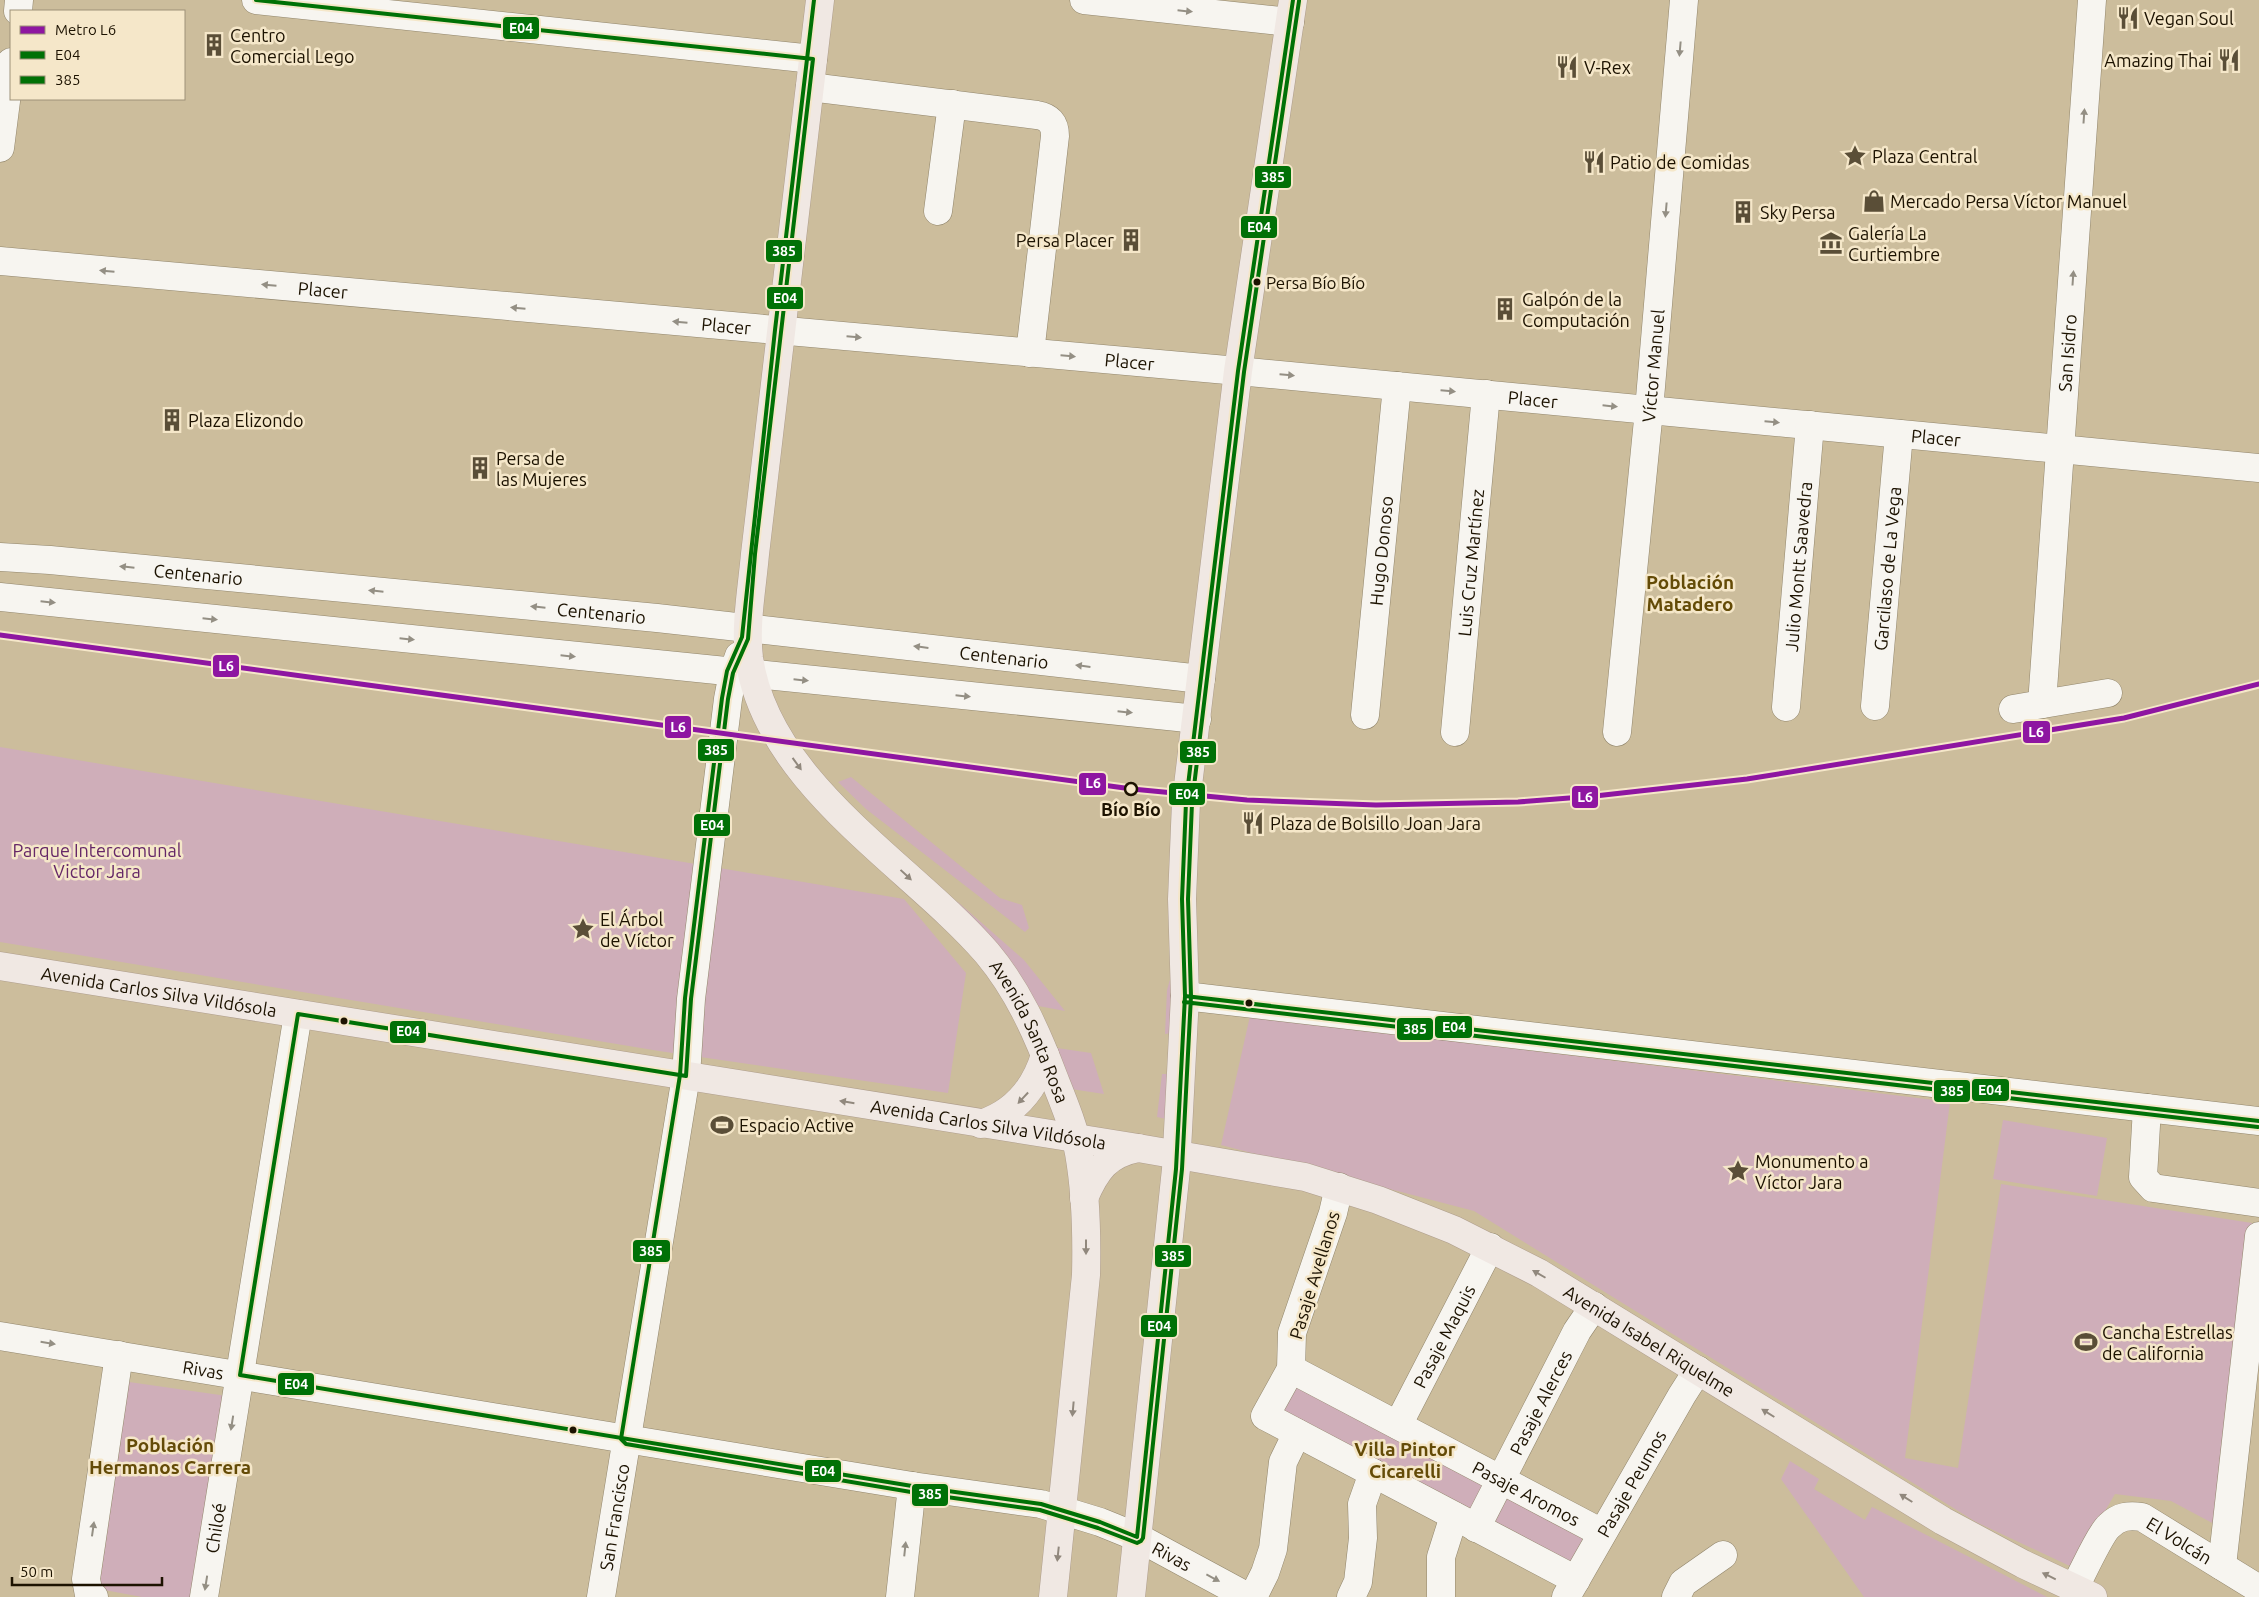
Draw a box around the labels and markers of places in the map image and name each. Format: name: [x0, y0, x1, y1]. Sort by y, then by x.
restaurant icon: Vegan Soul: [2115, 5, 2141, 31]
place label: Vegan Soul: [2144, 8, 2234, 28]
place label: Centro Comercial Lego: [230, 25, 355, 66]
building icon: Centro Comercial Lego: [201, 32, 227, 58]
restaurant icon: Amazing Thai: [2216, 47, 2242, 73]
place label: Amazing Thai: [2104, 50, 2212, 70]
restaurant icon: V-Rex: [1554, 54, 1580, 80]
place label: V-Rex: [1584, 57, 1631, 77]
place icon: Plaza Central: [1842, 143, 1868, 169]
place label: Plaza Central: [1872, 146, 1978, 166]
restaurant icon: Patio de Comidas: [1581, 149, 1607, 175]
place label: Patio de Comidas: [1610, 152, 1750, 172]
shop icon: Mercado Persa Víctor Manuel: [1861, 188, 1887, 214]
place label: Mercado Persa Víctor Manuel: [1890, 191, 2127, 211]
building icon: Sky Persa: [1730, 199, 1756, 225]
place label: Sky Persa: [1760, 202, 1836, 222]
place label: Galería La Curtiembre: [1848, 223, 1940, 264]
building icon: Persa Placer: [1118, 227, 1144, 253]
place label: Persa Placer: [1016, 230, 1114, 250]
museum icon: Galería La Curtiembre: [1818, 230, 1844, 256]
place label: Persa Bío Bío: [1266, 273, 1365, 292]
marker: Persa Bío Bío: [1252, 277, 1262, 287]
place label: Galpón de la Computación: [1522, 289, 1630, 330]
building icon: Galpón de la Computación: [1492, 296, 1518, 322]
building icon: Plaza Elizondo: [159, 407, 185, 433]
place label: Plaza Elizondo: [188, 410, 304, 430]
place label: Persa de las Mujeres: [496, 448, 587, 489]
building icon: Persa de las Mujeres: [467, 455, 493, 481]
marker: Bío Bío: [1124, 782, 1138, 796]
place label: Bío Bío: [1101, 799, 1161, 819]
restaurant icon: Plaza de Bolsillo Joan Jara: [1240, 810, 1266, 836]
place label: Plaza de Bolsillo Joan Jara: [1270, 813, 1481, 833]
place label: El Árbol de Víctor: [600, 908, 674, 950]
place icon: El Árbol de Víctor: [570, 916, 596, 942]
unlabelled marker: [1244, 998, 1254, 1008]
unlabelled marker: [339, 1016, 349, 1026]
sports icon: Espacio Active: [709, 1112, 735, 1138]
place label: Espacio Active: [739, 1115, 854, 1135]
place label: Monumento a Víctor Jara: [1755, 1151, 1868, 1192]
place icon: Monumento a Víctor Jara: [1725, 1158, 1751, 1184]
place label: Cancha Estrellas de California: [2102, 1322, 2233, 1363]
sports icon: Cancha Estrellas de California: [2073, 1329, 2099, 1355]
unlabelled marker: [568, 1425, 578, 1435]

